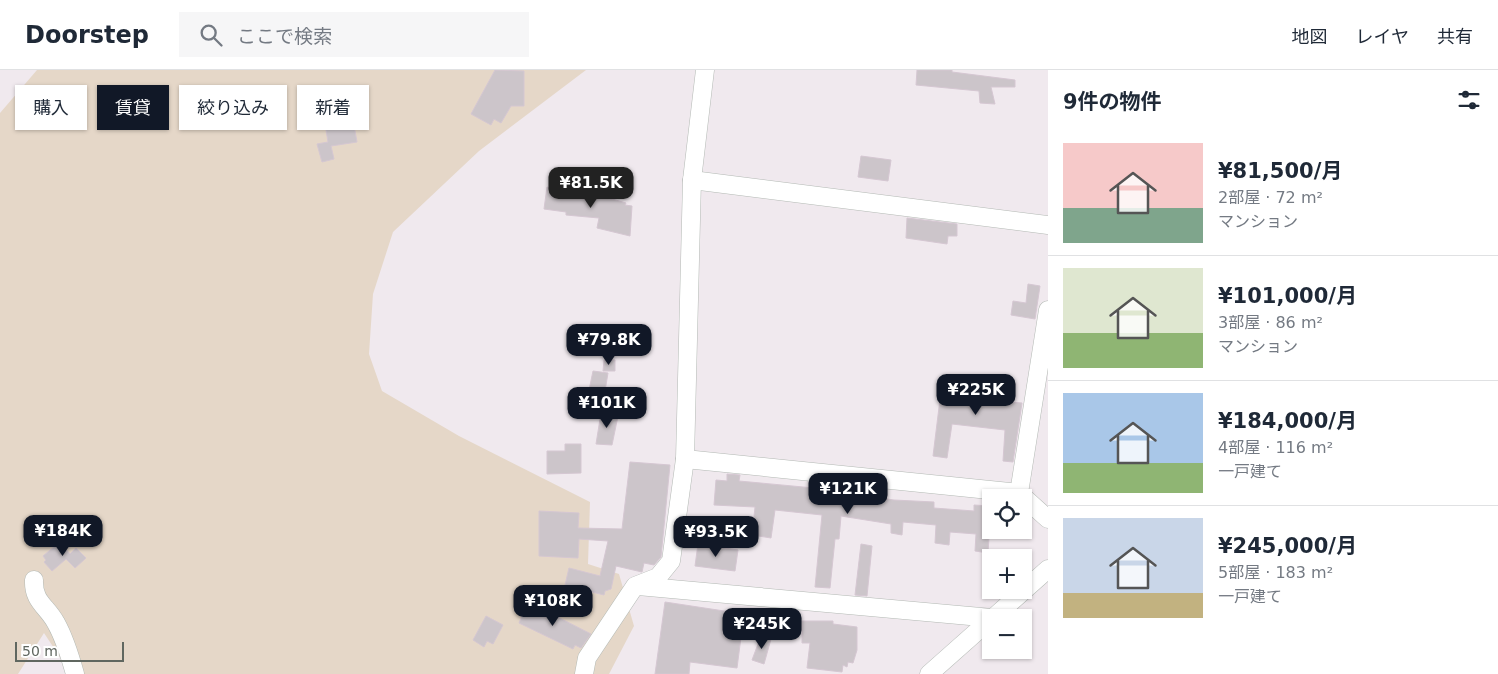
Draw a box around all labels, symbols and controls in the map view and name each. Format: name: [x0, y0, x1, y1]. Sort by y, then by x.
search box: [179, 12, 529, 57]
text: Doorstep: [25, 21, 149, 49]
icon: search: [197, 21, 225, 49]
text: ここで検索: [237, 25, 332, 47]
text: 地図: [1292, 26, 1328, 47]
text: レイヤ: [1356, 26, 1409, 47]
text: 共有: [1437, 26, 1473, 47]
chip: 購入: [15, 85, 87, 130]
chip: 賃貸: [97, 85, 169, 130]
chip: 絞り込み: [179, 85, 287, 130]
chip: 新着: [297, 85, 369, 130]
icon: filters: [1455, 86, 1483, 114]
text: 9件の物件: [1063, 90, 1162, 114]
text: ¥81,500/月: [1218, 159, 1342, 183]
icon: home: [1103, 163, 1163, 223]
pin: ¥81.5K: [550, 166, 632, 209]
text: ¥81.5K: [559, 173, 623, 192]
text: 2部屋 · 72 m²: [1218, 188, 1323, 207]
text: マンション: [1218, 212, 1298, 231]
text: ¥101,000/月: [1218, 284, 1357, 308]
icon: home: [1103, 288, 1163, 348]
text: 3部屋 · 86 m²: [1218, 313, 1323, 332]
pin: ¥79.8K: [568, 324, 650, 366]
text: ¥79.8K: [577, 330, 641, 349]
text: マンション: [1218, 337, 1298, 356]
pin: ¥225K: [941, 374, 1011, 416]
text: ¥225K: [948, 380, 1004, 399]
pin: ¥101K: [572, 386, 642, 429]
text: ¥101K: [579, 393, 635, 412]
text: ¥184,000/月: [1218, 409, 1357, 433]
icon: home: [1103, 413, 1163, 473]
text: 4部屋 · 116 m²: [1218, 438, 1333, 457]
text: 一戸建て: [1218, 462, 1282, 481]
pin: ¥121K: [813, 472, 883, 515]
text: ¥121K: [820, 479, 876, 498]
map controls: [982, 489, 1032, 659]
button: locate: [982, 489, 1032, 539]
pin: ¥184K: [28, 514, 98, 557]
pin: ¥93.5K: [675, 516, 757, 558]
text: ¥184K: [35, 521, 91, 540]
text: ¥93.5K: [684, 522, 748, 541]
text: ¥245,000/月: [1218, 534, 1357, 558]
icon: home: [1103, 538, 1163, 598]
button: +: [982, 549, 1032, 599]
text: 5部屋 · 183 m²: [1218, 563, 1333, 582]
pin: ¥108K: [518, 584, 588, 627]
text: 一戸建て: [1218, 587, 1282, 606]
text: ¥108K: [525, 591, 581, 610]
pin: ¥245K: [727, 608, 797, 650]
button: −: [982, 609, 1032, 659]
text: ¥245K: [734, 614, 790, 633]
scale bar: [15, 639, 124, 662]
text: 50 m: [22, 643, 58, 659]

